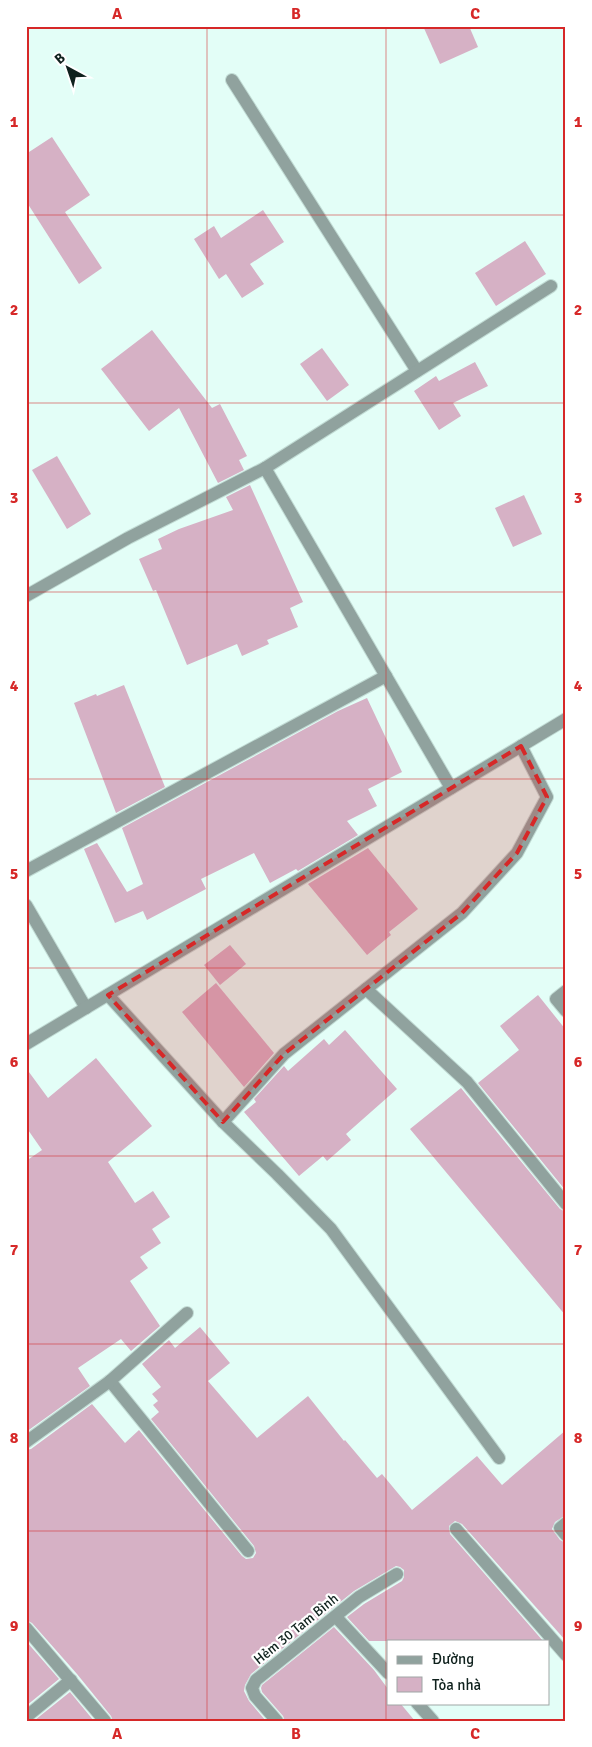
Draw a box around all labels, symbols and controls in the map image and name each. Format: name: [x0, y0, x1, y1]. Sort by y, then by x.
text: A: [112, 4, 123, 24]
text: B: [291, 4, 301, 24]
text: C: [470, 4, 480, 24]
north arrow: [42, 42, 92, 92]
text: B: [51, 49, 69, 68]
text: 1: [10, 112, 19, 132]
text: 1: [574, 112, 583, 132]
text: 2: [10, 300, 18, 320]
text: 2: [574, 300, 582, 320]
text: 3: [10, 488, 18, 508]
text: 3: [574, 488, 582, 508]
text: 4: [10, 676, 19, 696]
text: 4: [574, 676, 583, 696]
text: 5: [10, 864, 18, 884]
text: 5: [574, 864, 582, 884]
text: 6: [10, 1052, 19, 1072]
text: 6: [574, 1052, 583, 1072]
text: 7: [10, 1240, 19, 1260]
text: 7: [574, 1240, 583, 1260]
text: 8: [10, 1428, 19, 1448]
text: 8: [574, 1428, 583, 1448]
street label: Hẻm 30 Tam Bình: [250, 1590, 342, 1668]
text: 9: [10, 1616, 19, 1636]
text: 9: [574, 1616, 583, 1636]
legend: [387, 1640, 550, 1704]
text: Đường: [432, 1650, 474, 1668]
text: Tòa nhà: [432, 1676, 481, 1694]
text: A: [112, 1724, 123, 1744]
text: B: [291, 1724, 301, 1744]
text: C: [470, 1724, 480, 1744]

